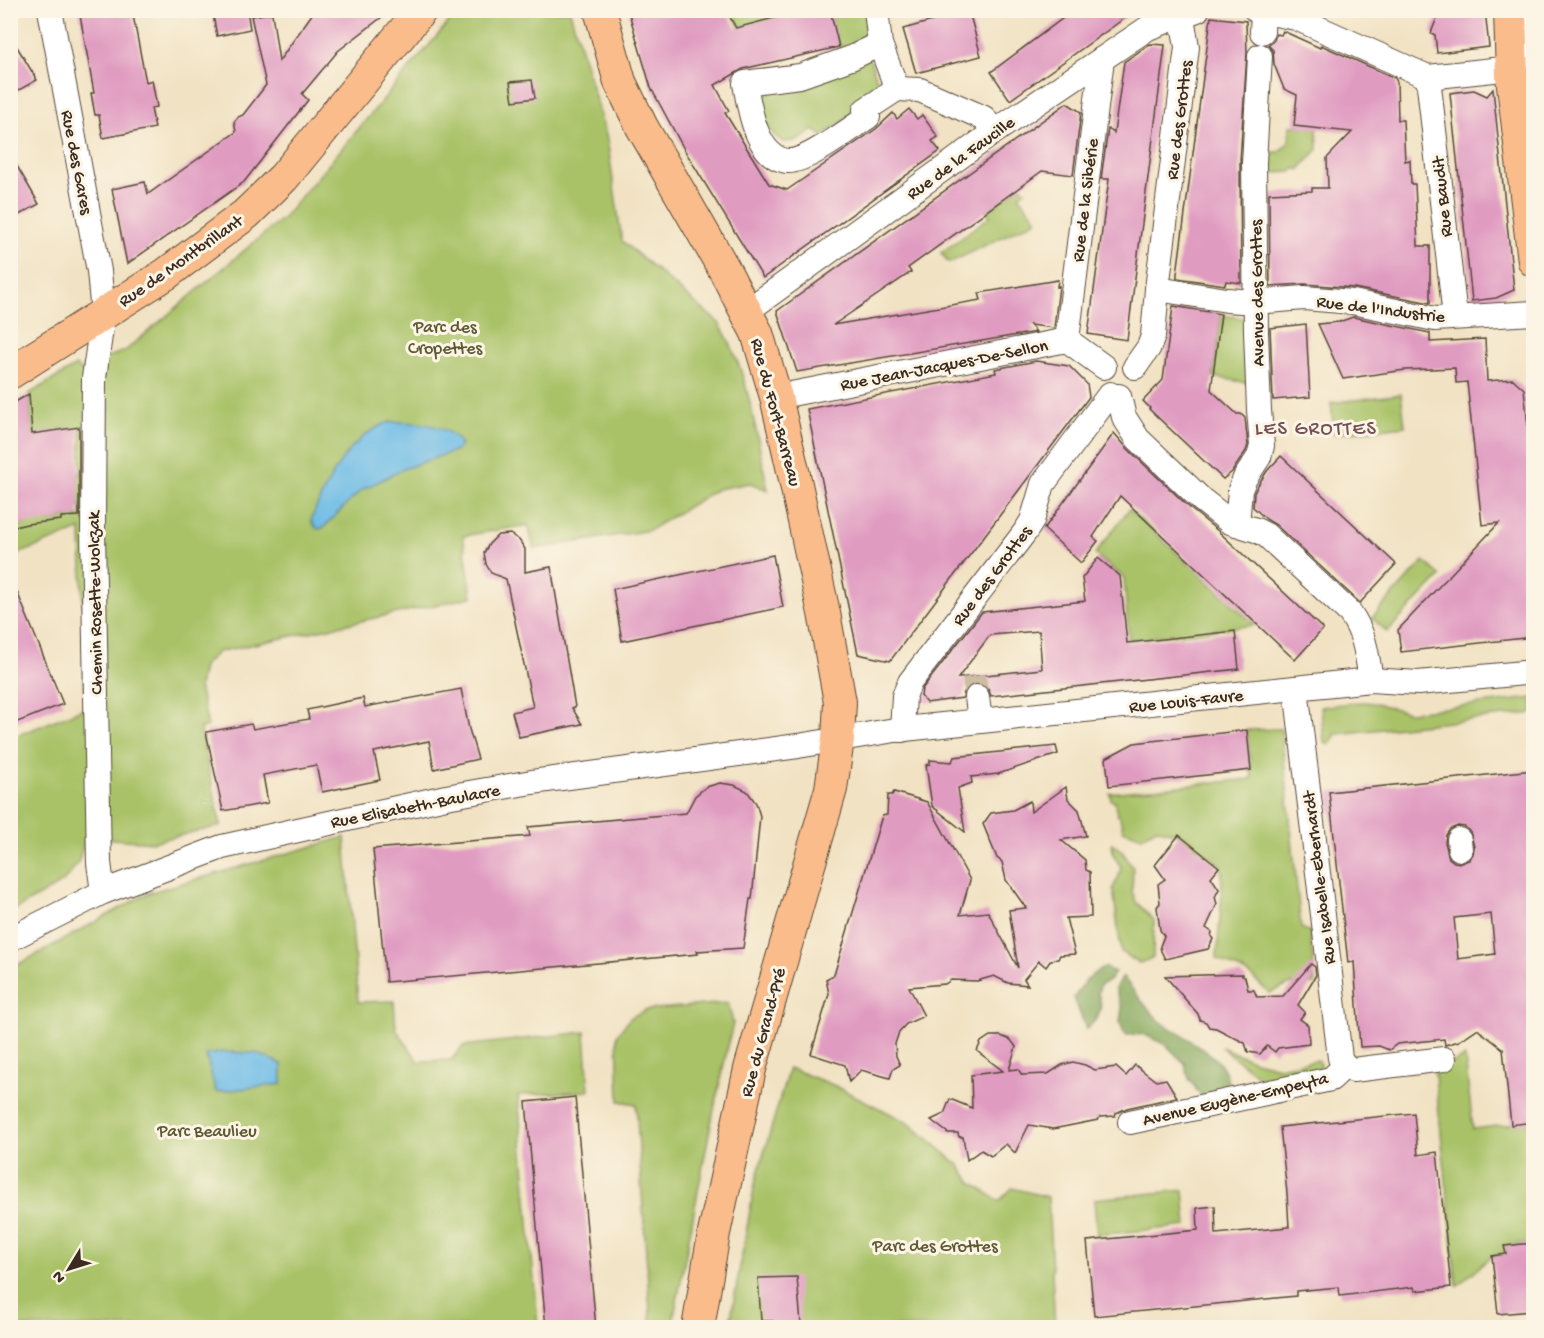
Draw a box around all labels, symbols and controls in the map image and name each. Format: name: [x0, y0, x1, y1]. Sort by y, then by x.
street label: Rue des Grottes: [1163, 58, 1198, 181]
street label: Rue des Gares: [55, 109, 96, 218]
street label: Rue de la Faucille: [903, 112, 1020, 205]
street label: Rue de la Sibérie: [1068, 137, 1105, 263]
street label: Rue Baudit: [1429, 154, 1458, 238]
street label: Rue de Montbrillant: [115, 210, 249, 313]
street label: Avenue des Grottes: [1247, 218, 1270, 367]
street label: Rue de l'Industrie: [1315, 292, 1447, 329]
park label: Parc des Cropettes: [408, 318, 483, 360]
street label: Rue du Fort-Barreau: [745, 336, 805, 489]
street label: Rue Jean-Jacques-De-Sellon: [839, 336, 1050, 397]
district label: LES GROTTES: [1255, 419, 1377, 442]
street label: Chemin Rosette-Wolczak: [84, 509, 109, 695]
street label: Rue des Grottes: [949, 521, 1038, 631]
street label: Rue Louis-Favre: [1128, 686, 1245, 719]
street label: Rue Elisabeth-Baulacre: [329, 781, 503, 834]
street label: Rue Isabelle-Eberhardt: [1299, 788, 1342, 965]
street label: Rue du Grand-Pré: [737, 965, 792, 1099]
street label: Avenue Eugène-Empeyta: [1141, 1069, 1331, 1132]
park label: Parc Beaulieu: [156, 1122, 257, 1143]
park label: Parc des Grottes: [871, 1237, 999, 1258]
north arrow: [39, 1239, 99, 1299]
text: N: [49, 1266, 71, 1286]

